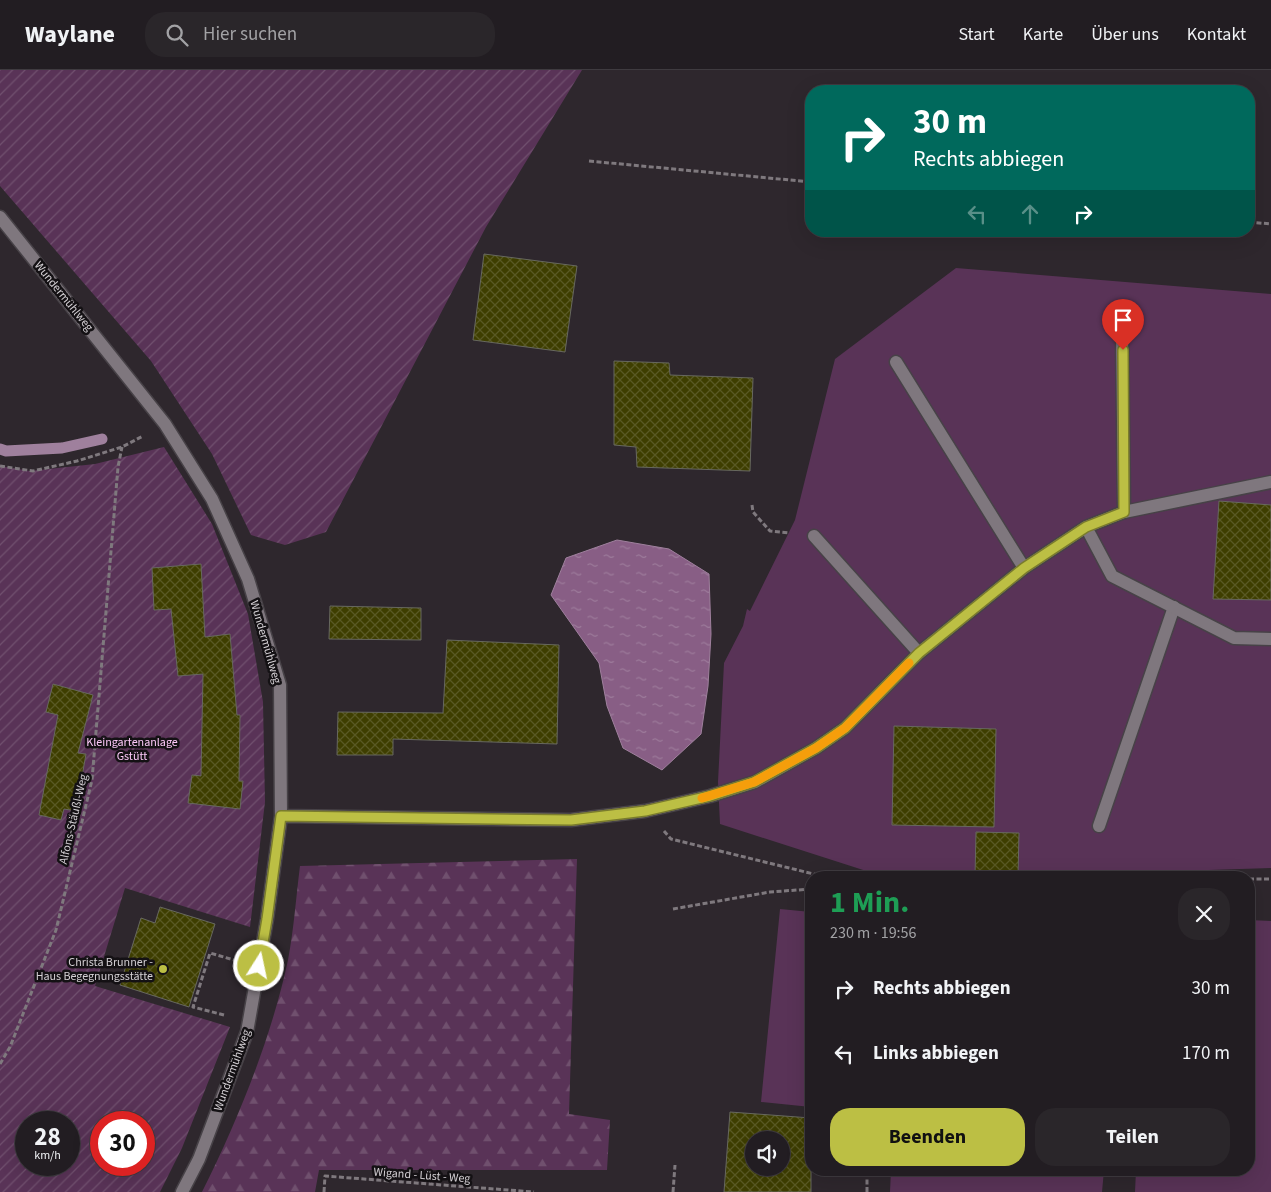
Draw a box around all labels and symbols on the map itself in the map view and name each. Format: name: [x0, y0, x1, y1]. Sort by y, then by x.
street label: Wundermühlweg: [30, 258, 97, 335]
pin: [1102, 299, 1144, 350]
street label: Wundermühlweg: [246, 599, 286, 686]
park label: Kleingartenanlage Gstütt: [86, 734, 178, 765]
street label: Alfons-Stäußl-Weg: [55, 772, 92, 866]
position arrow: [232, 939, 284, 991]
place label: Christa Brunner - Haus Begegnungsstätte: [36, 954, 153, 985]
marker: Christa Brunner - Haus Begegnungsstätte: [157, 963, 169, 975]
street label: Wundermühlweg: [210, 1027, 255, 1113]
speed limit sign: 30: [90, 1111, 155, 1176]
street label: Wigand - Lüst - Weg: [373, 1164, 471, 1187]

